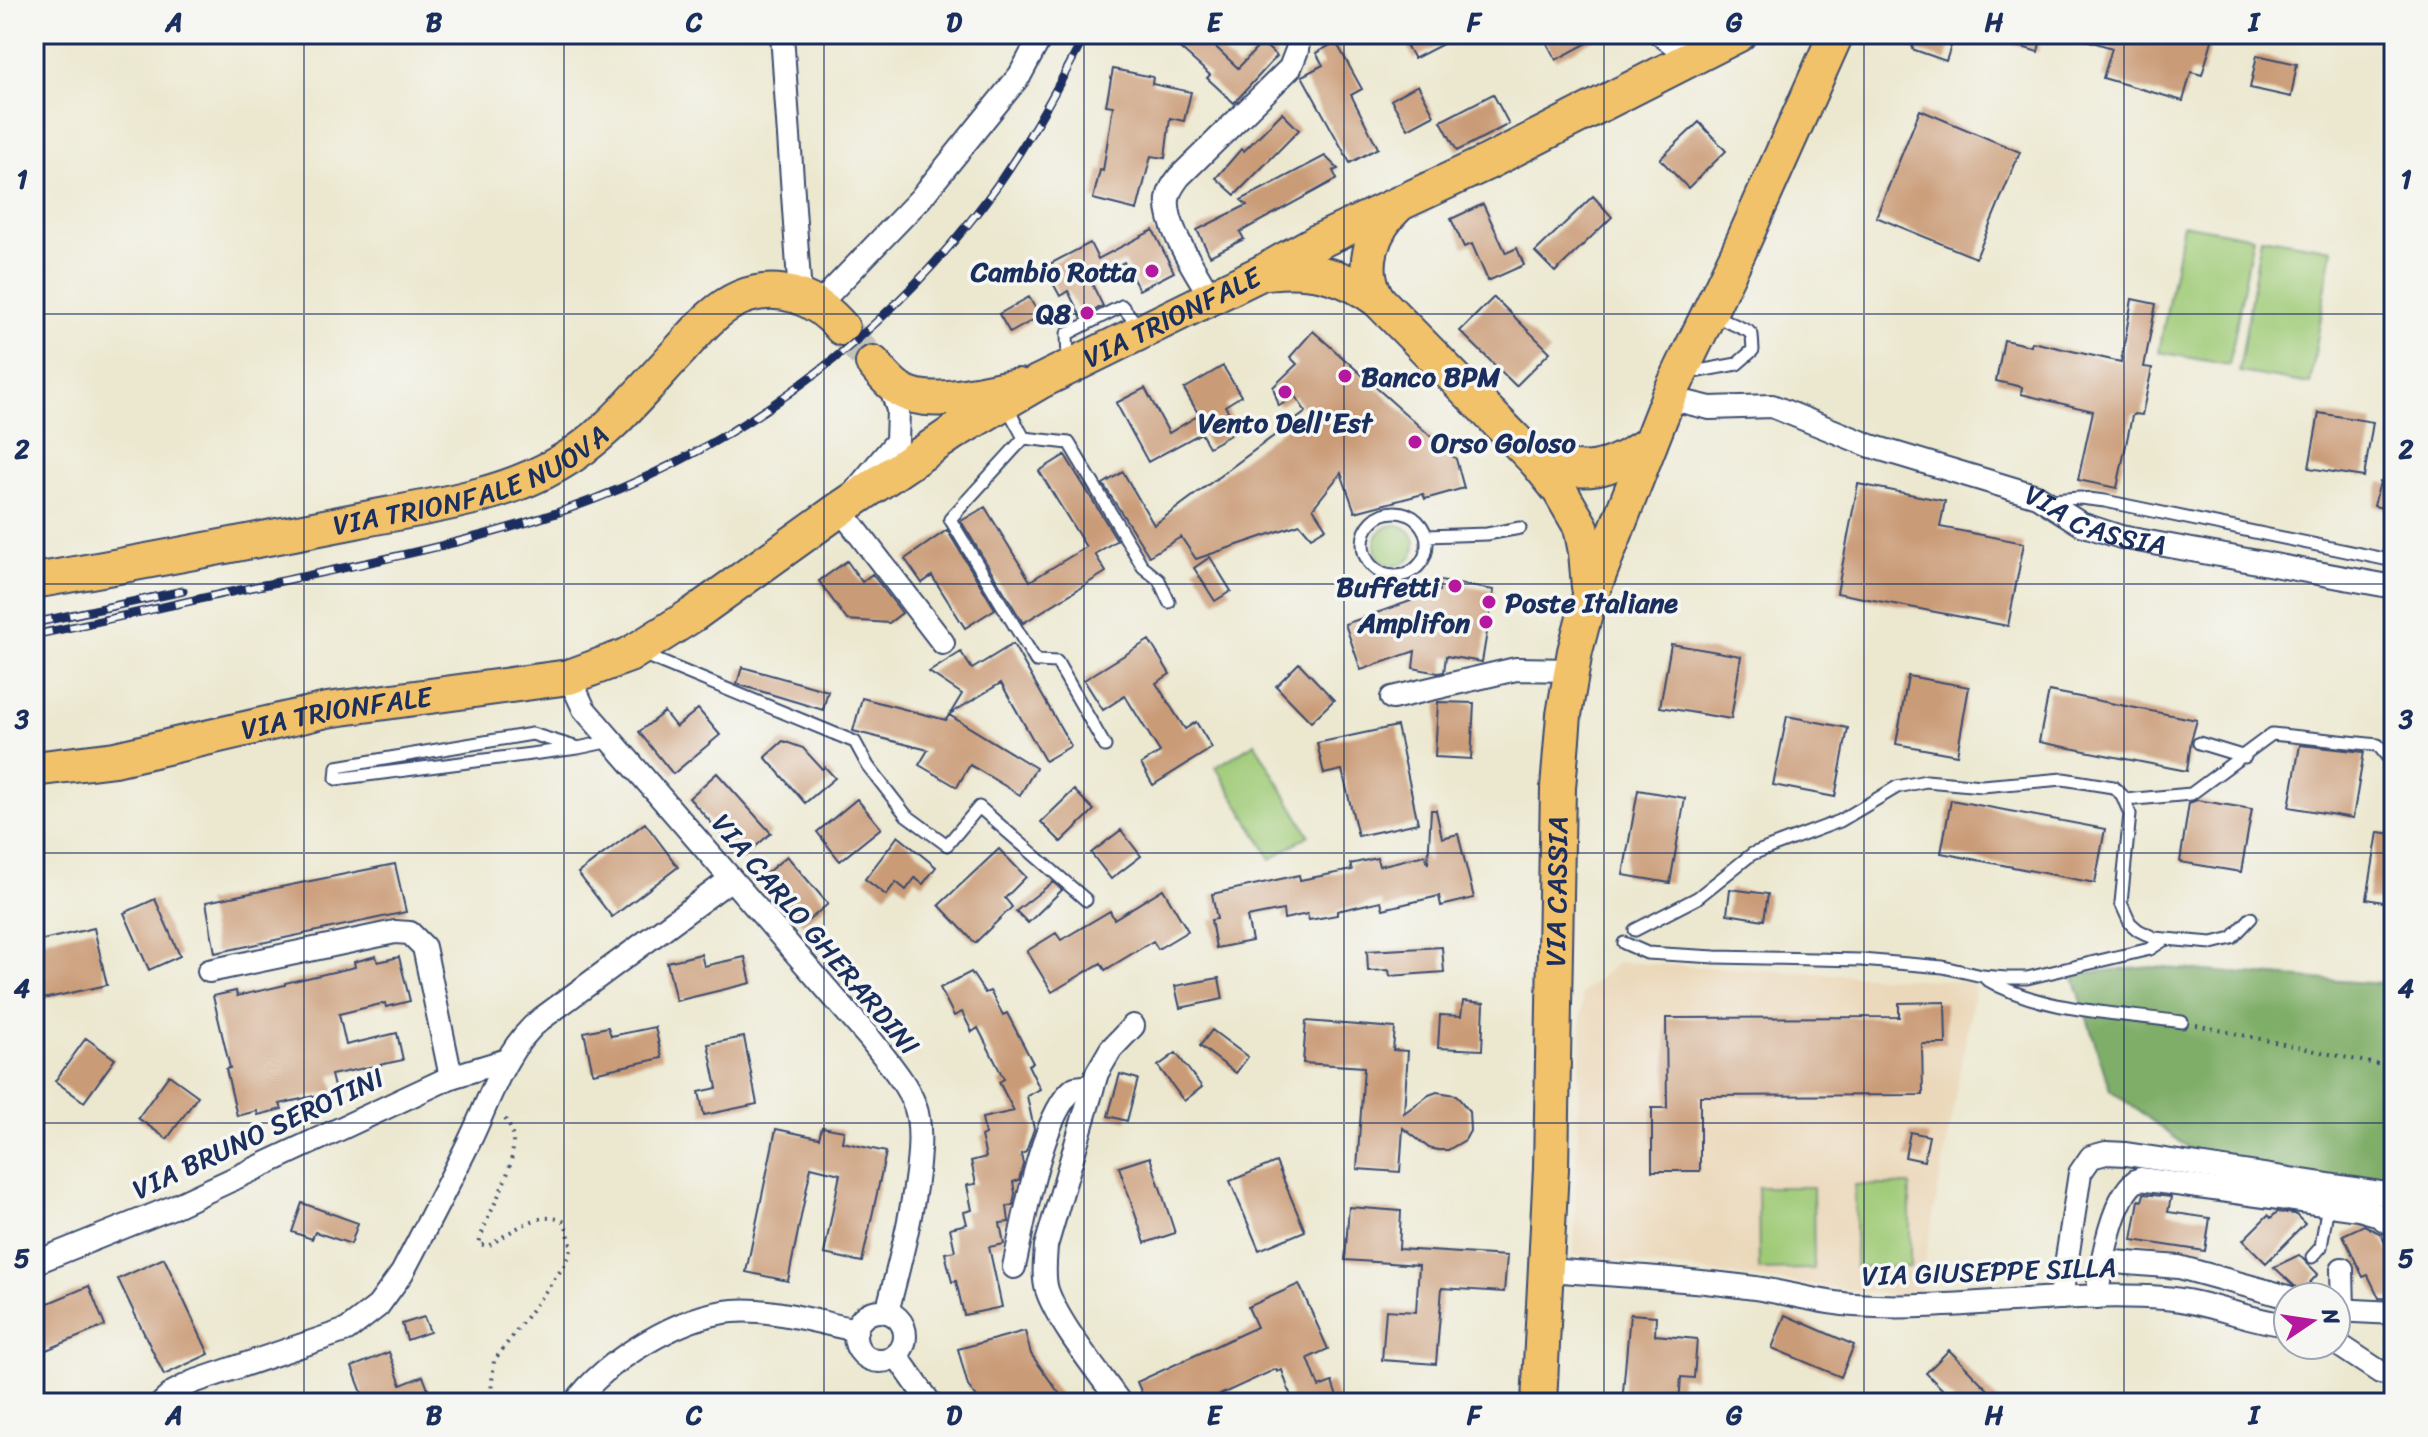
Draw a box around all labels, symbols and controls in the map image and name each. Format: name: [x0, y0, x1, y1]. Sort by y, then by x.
text: A: [164, 0, 183, 45]
text: B: [426, 0, 443, 45]
text: C: [685, 0, 703, 45]
text: D: [946, 0, 962, 45]
text: E: [1207, 0, 1224, 45]
text: F: [1466, 0, 1483, 45]
text: G: [1726, 0, 1743, 45]
text: H: [1985, 0, 2004, 45]
text: I: [2247, 0, 2262, 45]
text: 1: [16, 156, 28, 202]
text: 1: [2400, 156, 2412, 202]
place label: Cambio Rotta: [970, 247, 1137, 296]
street label: VIA TRIONFALE: [1074, 252, 1271, 382]
marker: Cambio Rotta: [1143, 262, 1161, 280]
place label: Q8: [1036, 289, 1071, 338]
marker: Q8: [1078, 304, 1096, 322]
place label: Banco BPM: [1361, 352, 1501, 401]
marker: Banco BPM: [1336, 367, 1354, 385]
marker: Vento Dell'Est: [1276, 383, 1294, 401]
place label: Vento Dell'Est: [1198, 398, 1374, 447]
street label: VIA TRIONFALE NUOVA: [329, 412, 620, 550]
place label: Orso Goloso: [1431, 418, 1576, 467]
text: 2: [13, 426, 30, 472]
text: 2: [2397, 426, 2414, 472]
marker: Orso Goloso: [1406, 433, 1424, 451]
street label: VIA CASSIA: [2020, 470, 2170, 570]
place label: Buffetti: [1336, 562, 1440, 611]
marker: Buffetti: [1446, 577, 1464, 595]
place label: Poste Italiane: [1505, 578, 1678, 627]
marker: Poste Italiane: [1480, 593, 1498, 611]
place label: Amplifon: [1357, 598, 1471, 647]
marker: Amplifon: [1477, 613, 1495, 631]
street label: VIA TRIONFALE: [236, 672, 436, 754]
text: 3: [14, 696, 30, 742]
text: 3: [2398, 696, 2414, 742]
street label: VIA CARLO GHERARDINI: [699, 802, 933, 1067]
street label: VIA CASSIA: [1531, 816, 1582, 967]
text: 4: [14, 965, 30, 1011]
text: 4: [2398, 965, 2414, 1011]
street label: VIA BRUNO SEROTINI: [124, 1053, 393, 1213]
text: 5: [14, 1235, 30, 1281]
text: 5: [2398, 1235, 2414, 1281]
street label: VIA GIUSEPPE SILLA: [1861, 1243, 2117, 1300]
north arrow: [2272, 1281, 2352, 1361]
text: N: [2310, 1304, 2352, 1329]
text: A: [164, 1392, 183, 1437]
text: B: [426, 1392, 443, 1437]
text: C: [685, 1392, 703, 1437]
text: D: [946, 1392, 962, 1437]
text: E: [1207, 1392, 1224, 1437]
text: F: [1466, 1392, 1483, 1437]
text: G: [1726, 1392, 1743, 1437]
text: H: [1985, 1392, 2004, 1437]
text: I: [2247, 1392, 2262, 1437]

